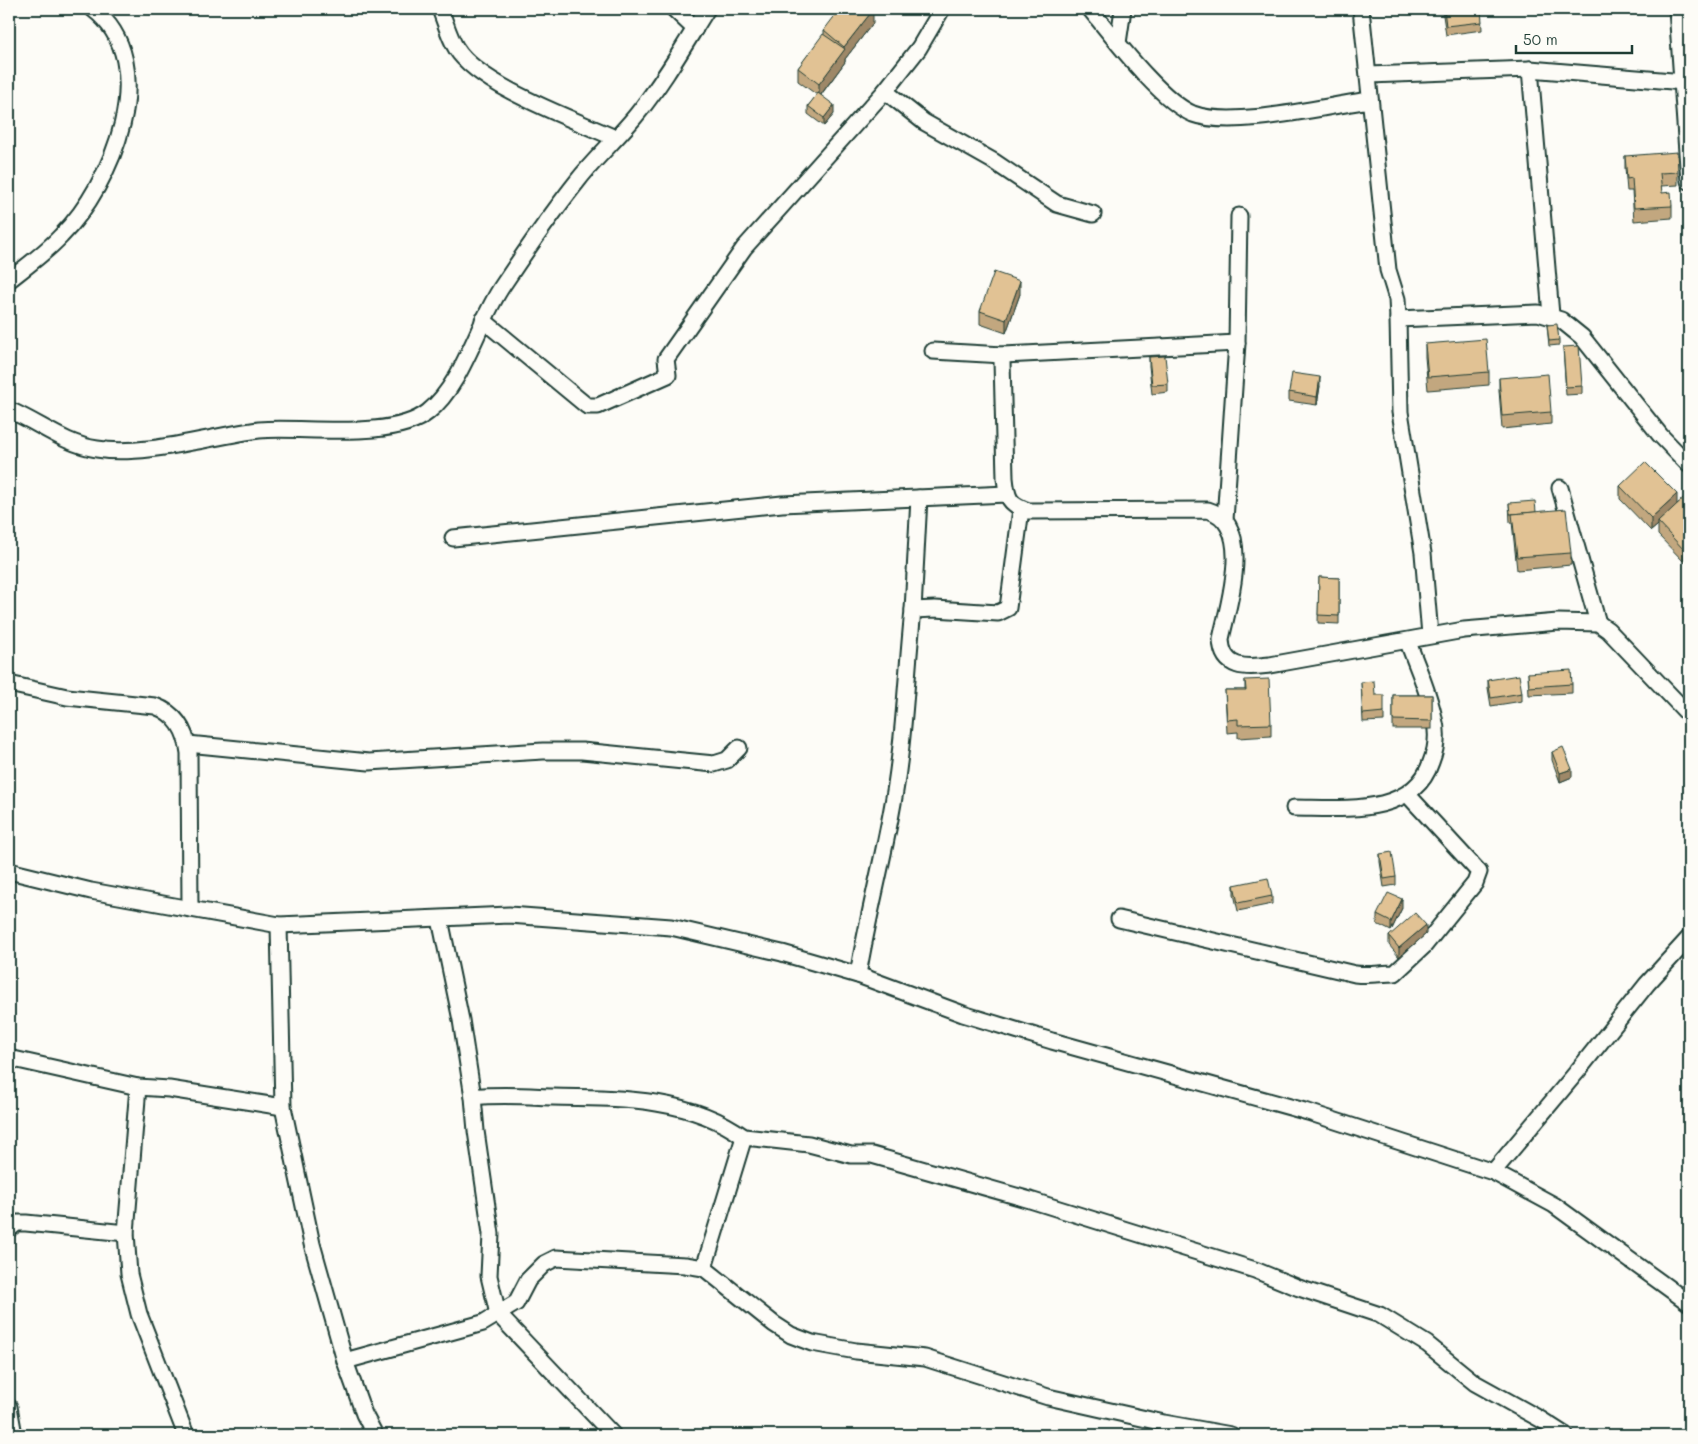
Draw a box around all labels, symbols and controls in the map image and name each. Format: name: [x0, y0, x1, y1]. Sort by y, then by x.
scale bar: [1516, 22, 1632, 54]
text: 50 m: [1523, 29, 1558, 49]

